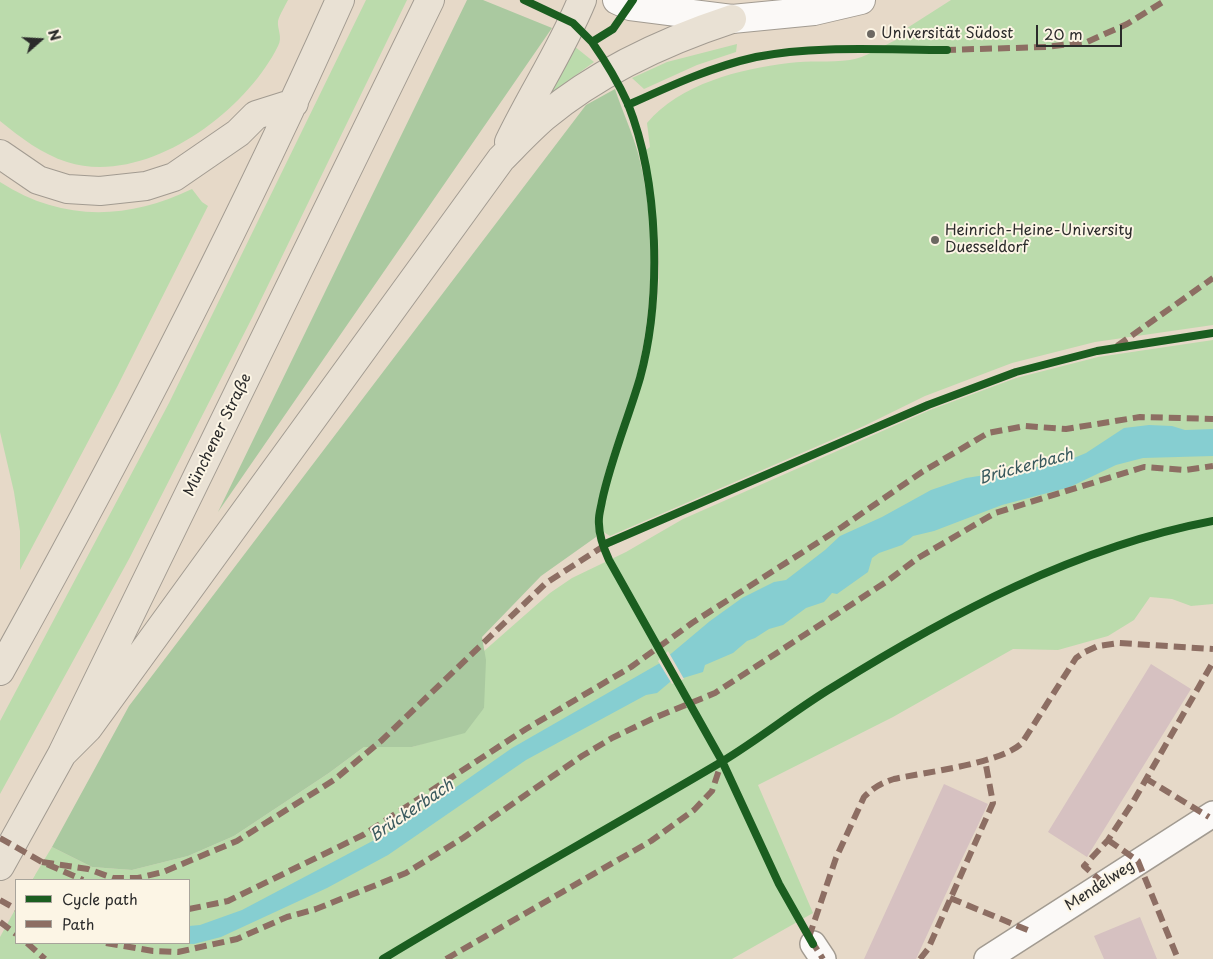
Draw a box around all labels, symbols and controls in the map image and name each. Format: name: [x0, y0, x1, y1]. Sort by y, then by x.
north arrow: [15, 15, 65, 65]
scale bar: [1038, 15, 1124, 47]
text: 20 m: [1044, 22, 1083, 45]
place label: Universität Südost: [881, 25, 1013, 43]
text: N: [43, 26, 66, 44]
marker: Universität Südost: [865, 28, 877, 40]
place label: Heinrich-Heine-University Duesseldorf: [945, 222, 1133, 257]
marker: Heinrich-Heine-University Duesseldorf: [929, 234, 941, 246]
street label: Münchener Straße: [180, 371, 256, 499]
water label: Brückerbach: [977, 445, 1075, 489]
water label: Brückerbach: [367, 776, 457, 846]
street label: Mendelweg: [1062, 857, 1138, 915]
legend: [15, 879, 190, 944]
text: Cycle path: [62, 887, 138, 910]
text: Path: [62, 912, 94, 935]

